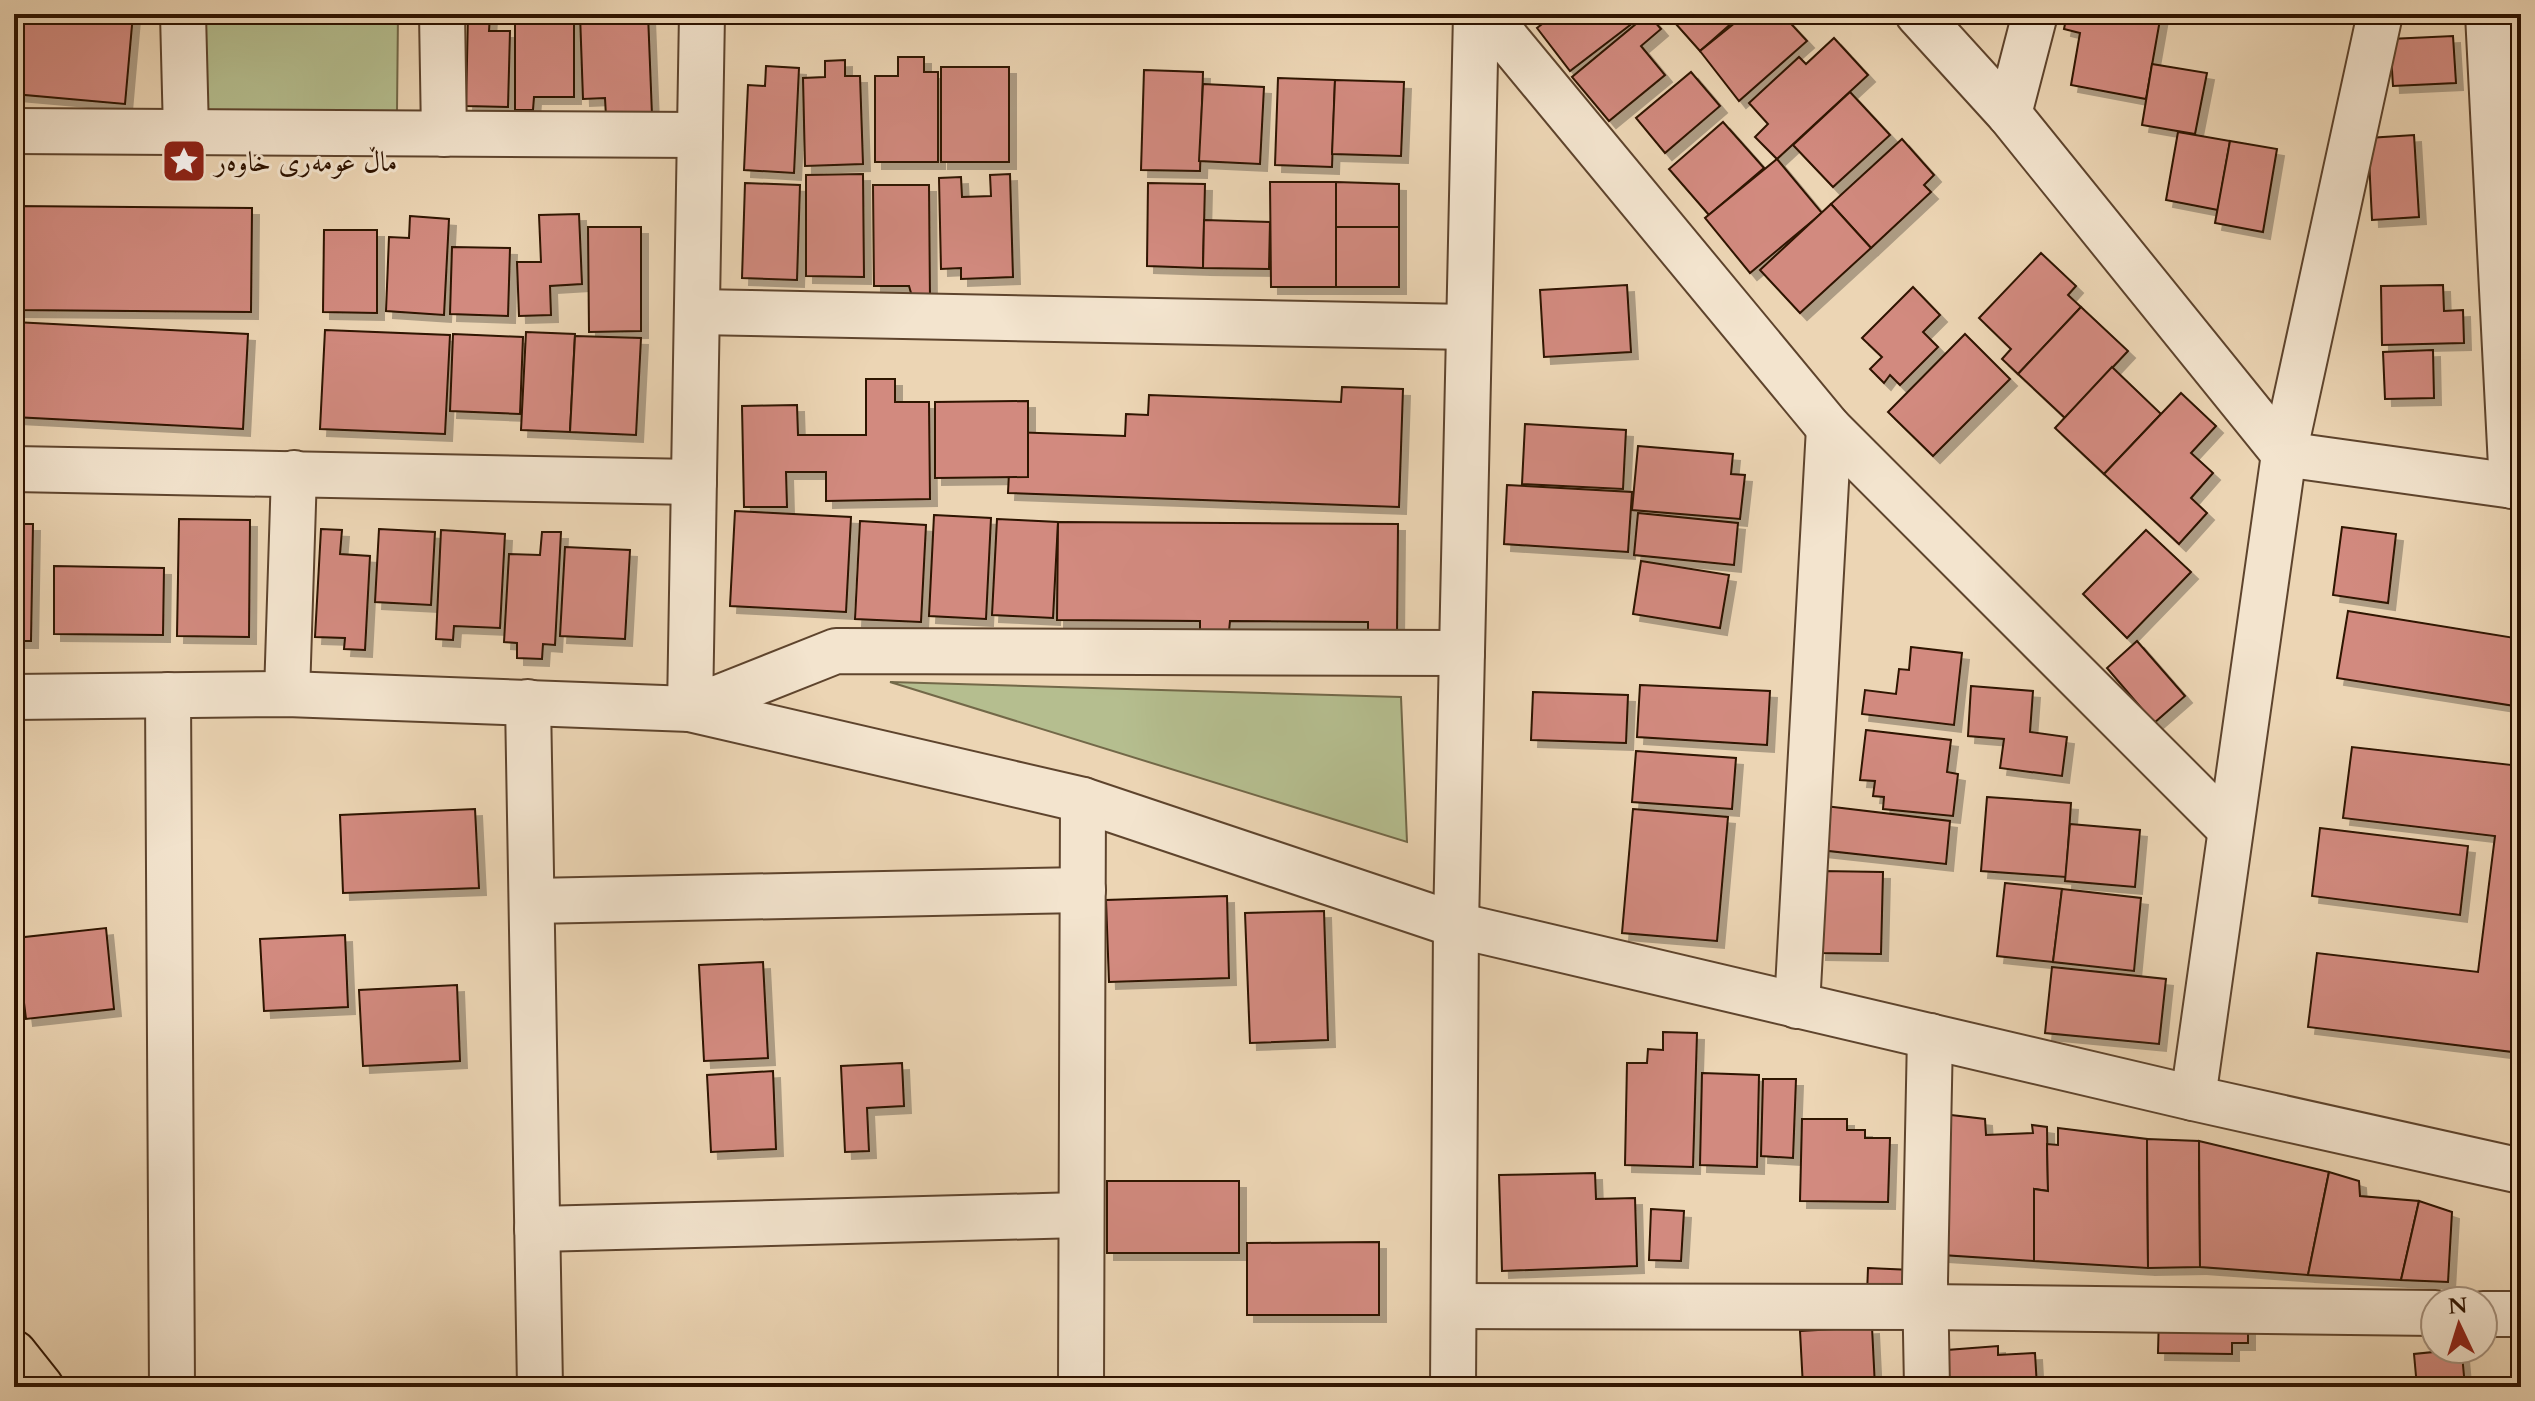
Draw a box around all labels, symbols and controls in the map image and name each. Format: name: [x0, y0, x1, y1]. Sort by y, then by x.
place icon: ماڵ عومەری خاوەر: [160, 137, 208, 185]
place label: ماڵ عومەری خاوەر: [212, 143, 397, 181]
north arrow: [2419, 1285, 2499, 1365]
text: N: [2447, 1290, 2468, 1322]

